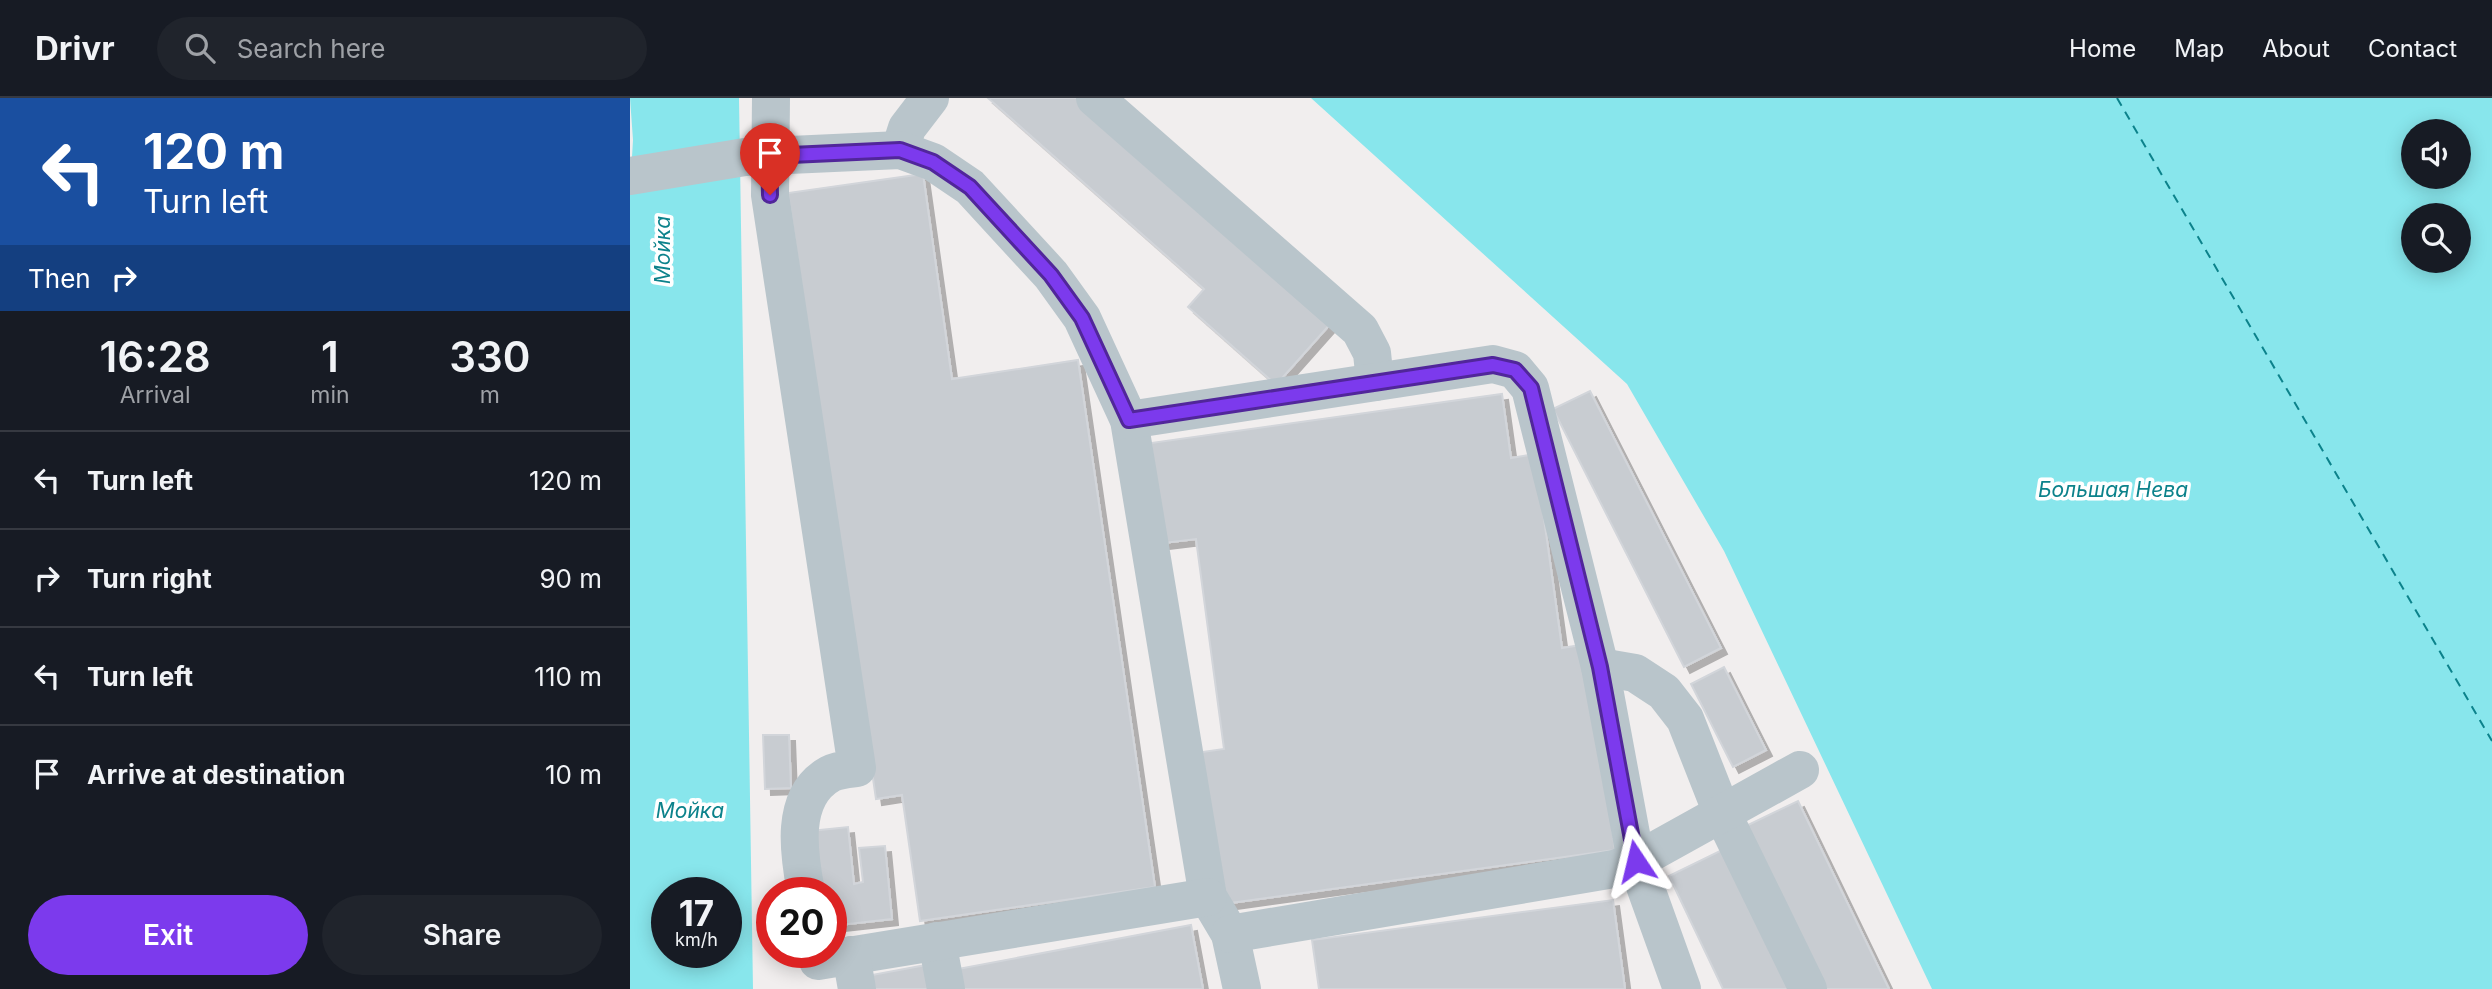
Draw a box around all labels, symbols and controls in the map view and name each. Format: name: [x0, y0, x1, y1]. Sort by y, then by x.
search box: [157, 17, 647, 80]
text: Drivr: [35, 28, 115, 68]
icon: search: [181, 29, 219, 67]
text: Search here: [237, 33, 385, 64]
text: Home: [2069, 34, 2136, 63]
text: Map: [2174, 34, 2224, 63]
text: About: [2262, 34, 2330, 63]
text: Contact: [2368, 34, 2457, 63]
map controls: [2401, 119, 2471, 273]
button: sound: [2401, 119, 2471, 189]
text: 120 m: [143, 122, 284, 181]
pin: [740, 123, 800, 195]
icon: left: [28, 126, 119, 217]
icon: arrive: [751, 134, 789, 172]
text: Turn left: [143, 182, 268, 221]
button: search: [2401, 203, 2471, 273]
water label: Мойка: [650, 216, 675, 284]
icon: right: [105, 259, 143, 297]
text: Then: [28, 263, 91, 294]
text: 16:28: [100, 331, 211, 382]
text: 1: [321, 331, 339, 382]
text: 330: [449, 331, 530, 382]
text: Arrival: [120, 381, 191, 409]
text: min: [310, 381, 350, 409]
text: m: [480, 381, 500, 409]
icon: left: [28, 461, 66, 499]
text: Turn left: [87, 465, 193, 496]
text: 120 m: [529, 465, 602, 496]
water label: Большая Нева: [2038, 477, 2188, 502]
icon: right: [28, 559, 66, 597]
text: Turn right: [87, 563, 212, 594]
text: 90 m: [539, 563, 602, 594]
icon: left: [28, 657, 66, 695]
text: Turn left: [87, 661, 193, 692]
text: 110 m: [534, 661, 602, 692]
icon: arrive: [28, 755, 66, 793]
text: Arrive at destination: [87, 759, 346, 790]
text: 10 m: [545, 759, 602, 790]
water label: Мойка: [656, 798, 724, 823]
position arrow: [1599, 824, 1673, 898]
speed limit sign: 20: [756, 877, 847, 968]
text: 17: [679, 892, 714, 934]
button: Exit: [28, 895, 308, 975]
button: Share: [322, 895, 602, 975]
text: km/h: [675, 929, 718, 950]

